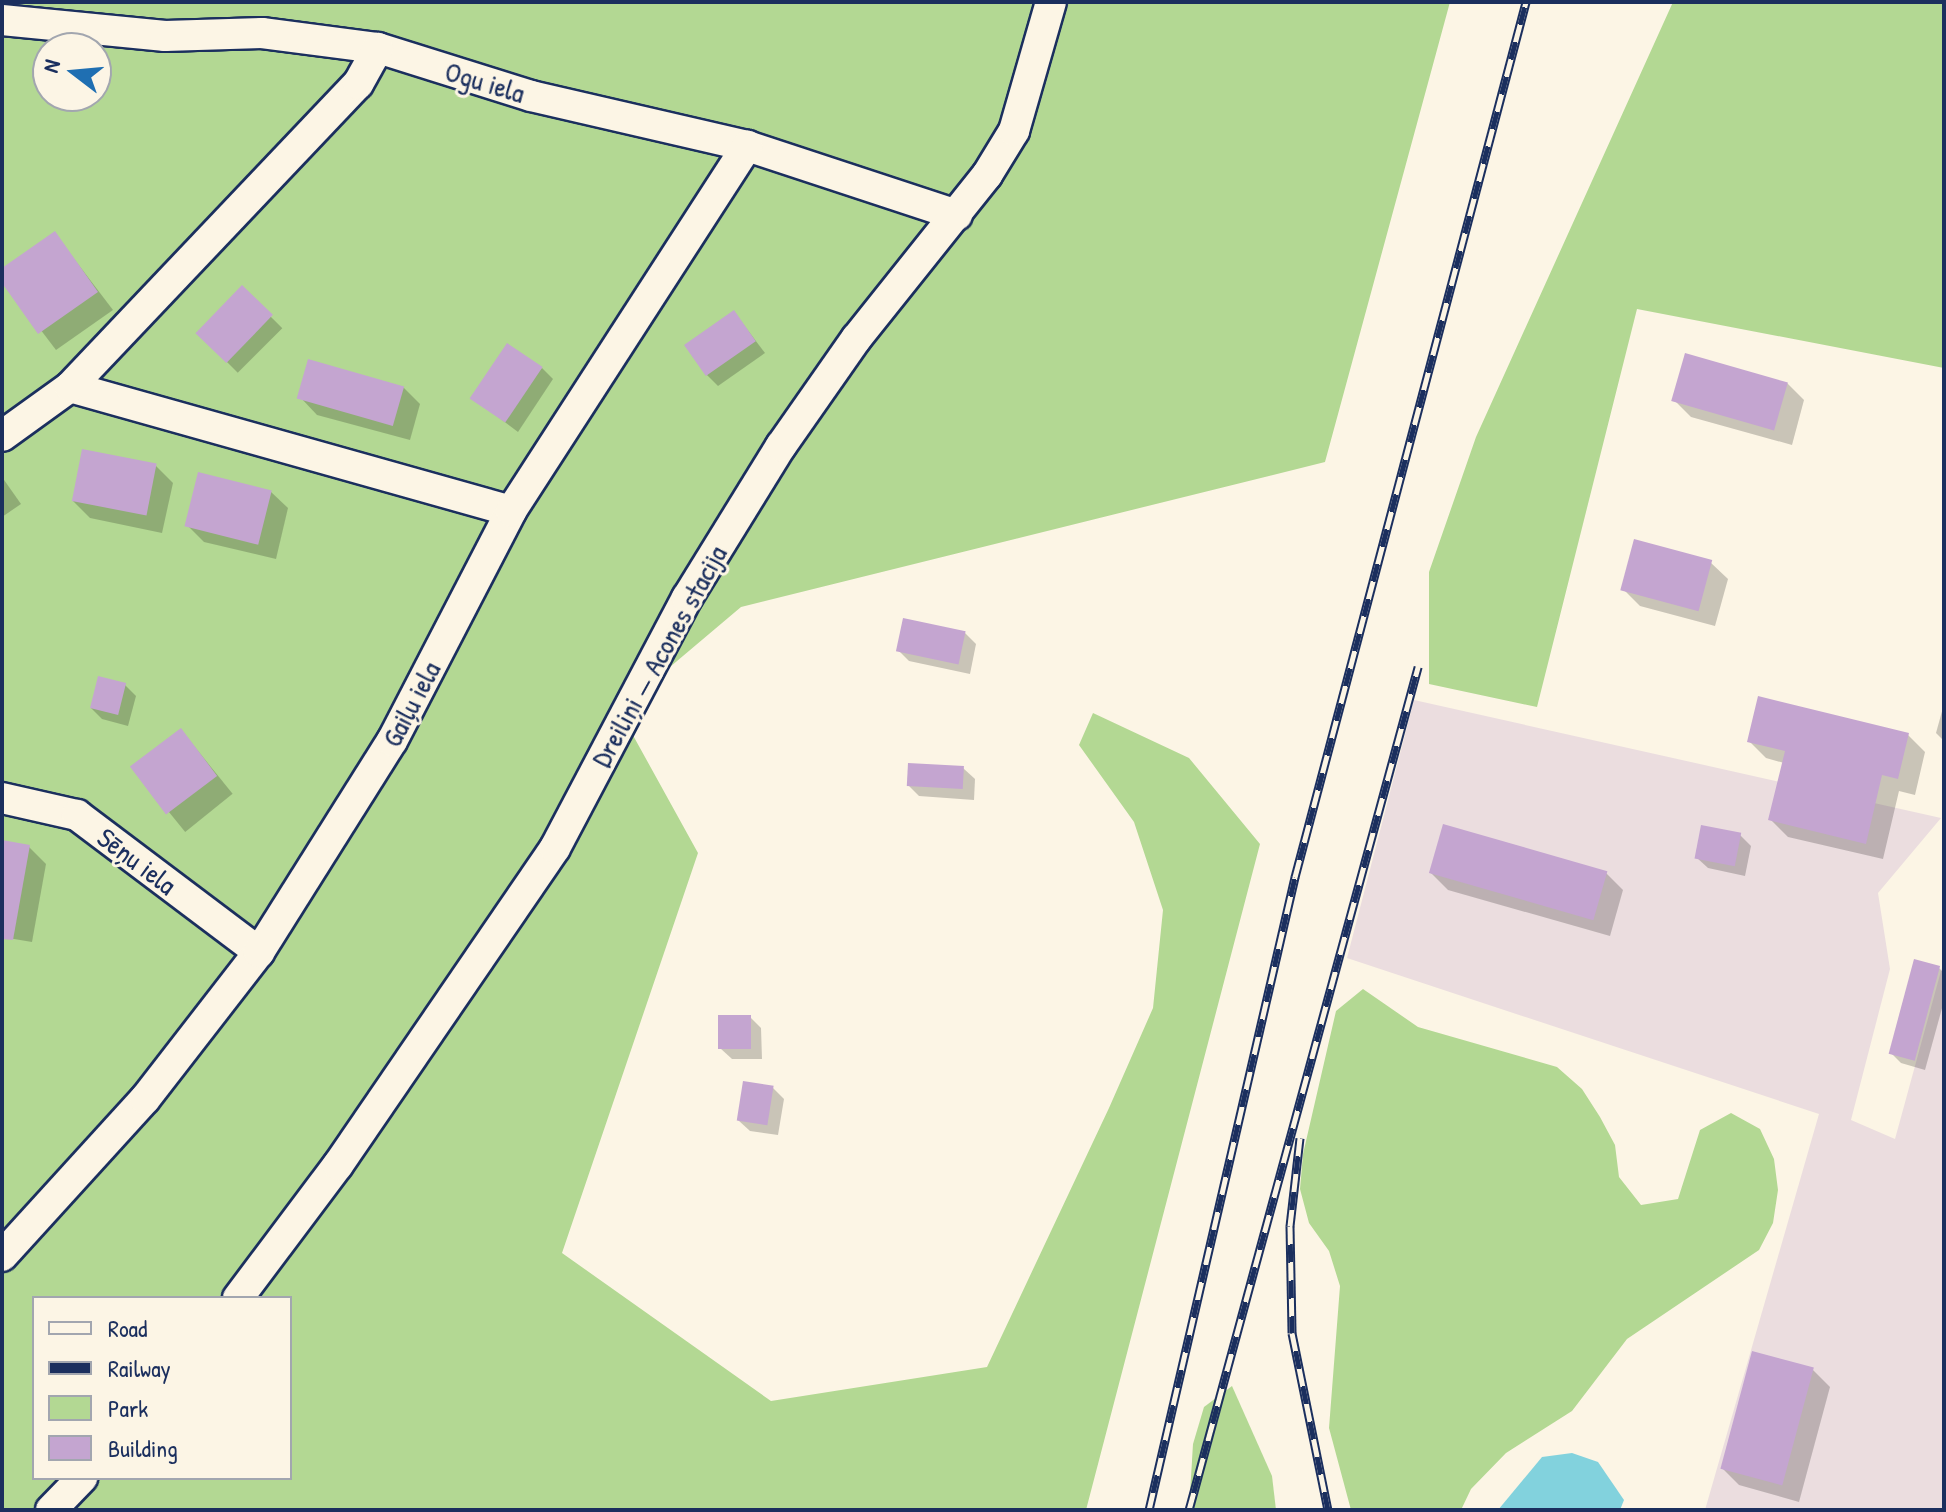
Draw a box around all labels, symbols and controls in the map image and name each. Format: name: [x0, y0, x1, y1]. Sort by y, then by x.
north arrow: [32, 32, 112, 112]
street label: Ogu iela: [441, 54, 529, 110]
text: N: [35, 56, 67, 76]
street label: Dreiliņi — Acones stacija: [584, 539, 734, 773]
street label: Gaiļu iela: [375, 656, 447, 752]
street label: Sēņu iela: [91, 820, 183, 902]
legend: [32, 1296, 292, 1480]
text: Road: [108, 1312, 147, 1344]
text: Railway: [108, 1352, 171, 1384]
text: Park: [108, 1392, 148, 1424]
text: Building: [108, 1432, 178, 1464]

